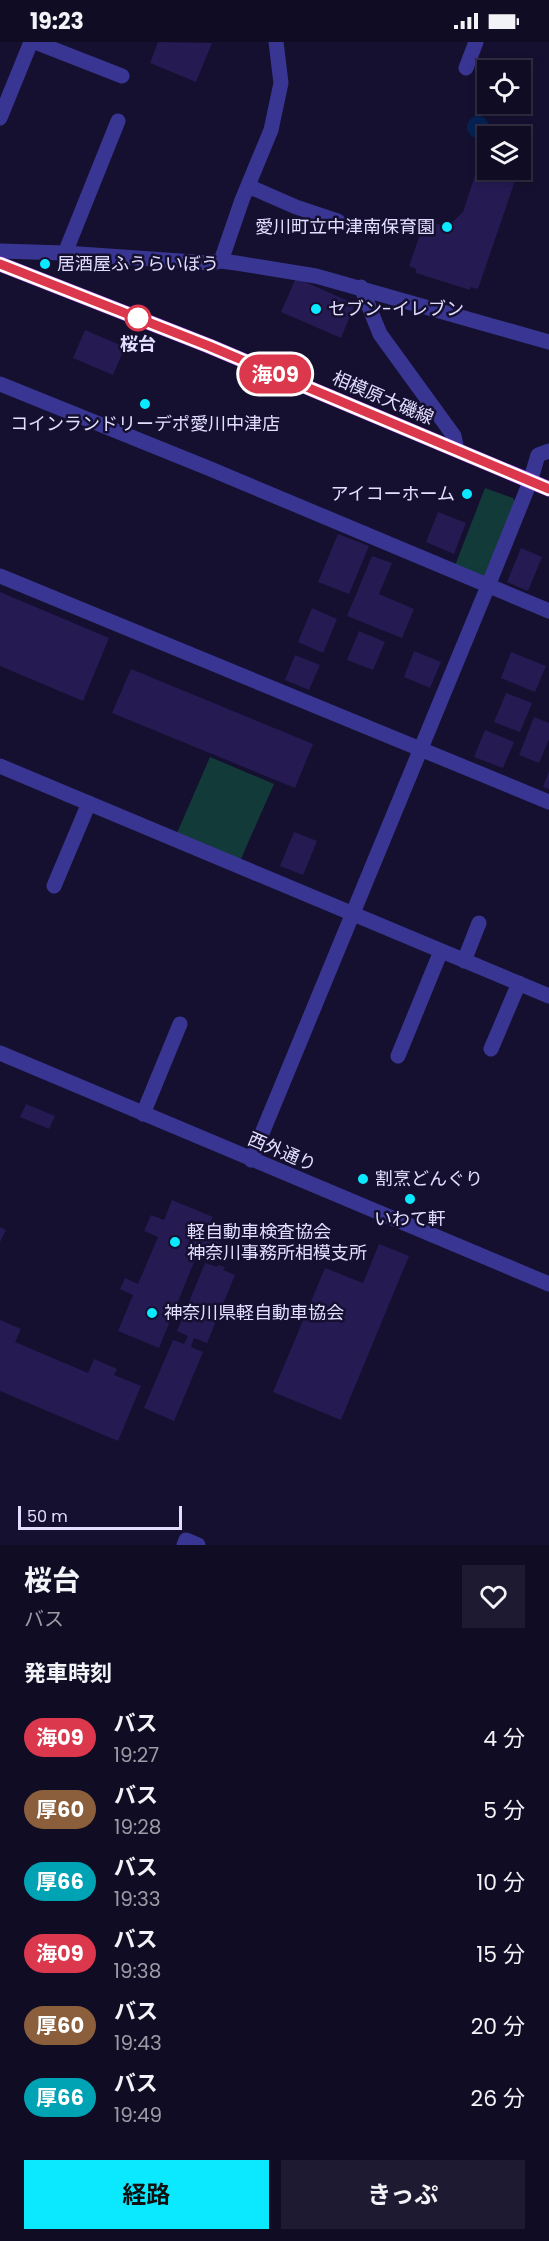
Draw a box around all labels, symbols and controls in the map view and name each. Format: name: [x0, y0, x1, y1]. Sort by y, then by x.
text: 19:23: [30, 6, 84, 37]
map controls: [477, 60, 531, 180]
button: locate: [477, 60, 531, 114]
button: layers: [477, 126, 531, 180]
place label: 愛川町立中津南保育園: [255, 214, 435, 239]
marker: 愛川町立中津南保育園: [440, 220, 454, 234]
place label: 居酒屋ふうらいぼう: [57, 251, 219, 276]
marker: 居酒屋ふうらいぼう: [38, 257, 52, 271]
place label: セブン-イレブン: [328, 296, 464, 321]
marker: セブン-イレブン: [309, 302, 323, 316]
marker: 桜台: [125, 305, 151, 331]
place label: 桜台: [120, 331, 156, 356]
line badge: 海09: [240, 354, 310, 394]
text: 海09: [251, 360, 299, 389]
street label: 相模原大磯線: [329, 365, 438, 430]
marker: コインランドリーデポ愛川中津店: [138, 397, 152, 411]
place label: コインランドリーデポ愛川中津店: [10, 411, 280, 436]
place label: アイコーホーム: [330, 481, 455, 506]
marker: アイコーホーム: [460, 487, 474, 501]
street label: 西外通り: [244, 1126, 320, 1177]
place label: 割烹どんぐり: [375, 1166, 483, 1191]
marker: 割烹どんぐり: [356, 1172, 370, 1186]
marker: いわて軒: [403, 1192, 417, 1206]
place label: いわて軒: [374, 1206, 446, 1231]
place label: 軽自動車検査協会 神奈川事務所相模支所: [187, 1219, 367, 1265]
marker: 軽自動車検査協会 神奈川事務所相模支所: [168, 1235, 182, 1249]
place label: 神奈川県軽自動車協会: [164, 1300, 344, 1325]
marker: 神奈川県軽自動車協会: [145, 1306, 159, 1320]
scale bar: [18, 1503, 182, 1530]
text: 50 m: [27, 1505, 68, 1528]
text: 桜台: [24, 1561, 80, 1600]
button: heart: [462, 1565, 525, 1628]
text: バス: [24, 1605, 64, 1633]
text: 発車時刻: [24, 1658, 112, 1689]
text: バス: [114, 1708, 158, 1739]
text: 海09: [36, 1723, 84, 1752]
text: 4 分: [483, 1723, 525, 1754]
text: 19:27: [114, 1741, 159, 1769]
text: バス: [114, 1780, 158, 1811]
text: 厚60: [36, 1795, 84, 1824]
text: 5 分: [483, 1795, 525, 1826]
text: 19:28: [114, 1813, 161, 1841]
text: バス: [114, 1852, 158, 1883]
text: 厚66: [36, 1867, 84, 1896]
text: 10 分: [476, 1867, 525, 1898]
text: 19:33: [114, 1885, 161, 1913]
text: バス: [114, 1924, 158, 1955]
text: 海09: [36, 1939, 84, 1968]
text: 15 分: [476, 1939, 525, 1970]
text: 19:38: [114, 1957, 161, 1985]
text: バス: [114, 1996, 158, 2027]
text: 厚60: [36, 2011, 84, 2040]
text: 20 分: [471, 2011, 525, 2042]
text: 19:43: [114, 2029, 162, 2057]
text: バス: [114, 2068, 158, 2099]
text: 厚66: [36, 2083, 84, 2112]
text: 26 分: [471, 2083, 525, 2114]
text: 19:49: [114, 2101, 162, 2129]
button: 経路: [24, 2160, 269, 2229]
button: きっぷ: [281, 2160, 525, 2229]

